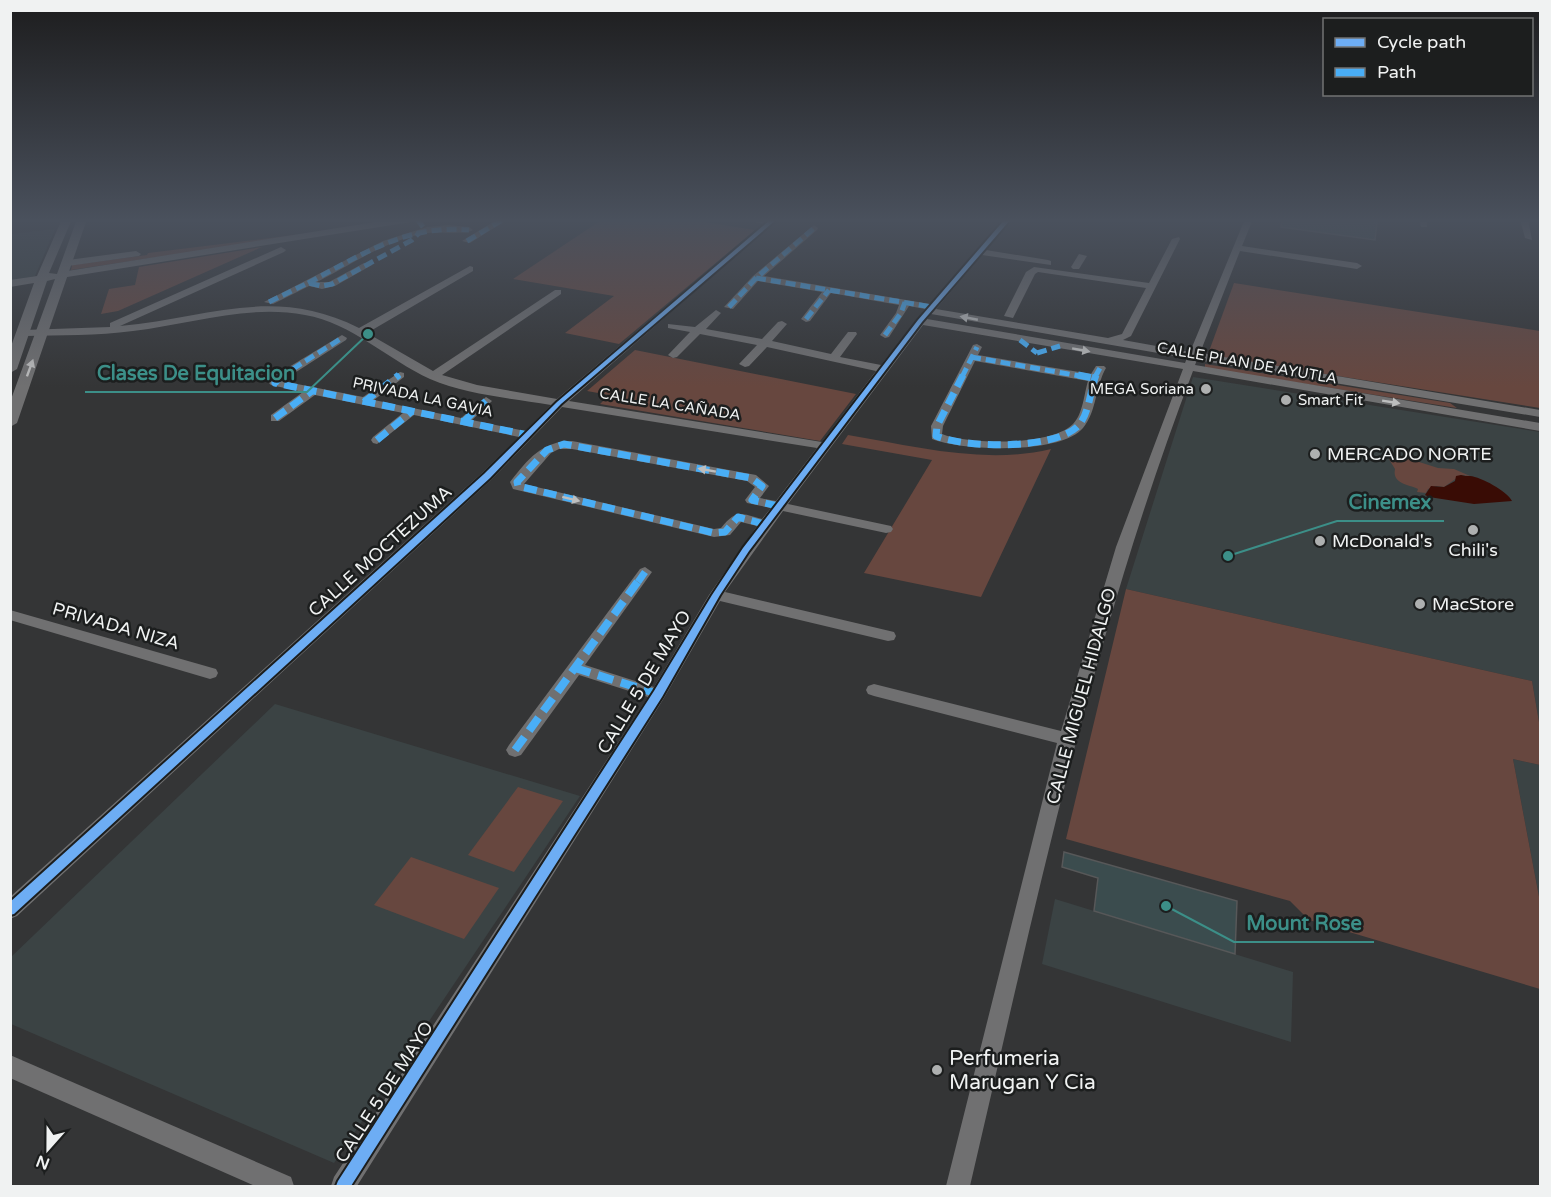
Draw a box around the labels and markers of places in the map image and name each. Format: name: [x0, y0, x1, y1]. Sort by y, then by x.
callout: Clases De Equitacion: [85, 354, 307, 392]
place label: MEGA Soriana: [1090, 380, 1194, 398]
marker: MEGA Soriana: [1199, 382, 1213, 396]
place label: Smart Fit: [1298, 391, 1363, 409]
marker: Smart Fit: [1279, 393, 1293, 407]
place label: MERCADO NORTE: [1327, 443, 1492, 465]
marker: MERCADO NORTE: [1308, 447, 1322, 461]
callout: Cinemex: [1337, 483, 1444, 521]
marker: Chili's: [1466, 523, 1480, 537]
place label: McDonald's: [1332, 530, 1432, 552]
marker: McDonald's: [1313, 534, 1327, 548]
place label: Chili's: [1448, 539, 1498, 561]
place label: MacStore: [1432, 593, 1514, 615]
marker: MacStore: [1413, 597, 1427, 611]
callout: Mount Rose: [1234, 904, 1374, 942]
place label: Perfumeria Marugan Y Cia: [949, 1046, 1096, 1095]
marker: Perfumeria Marugan Y Cia: [930, 1063, 944, 1077]

